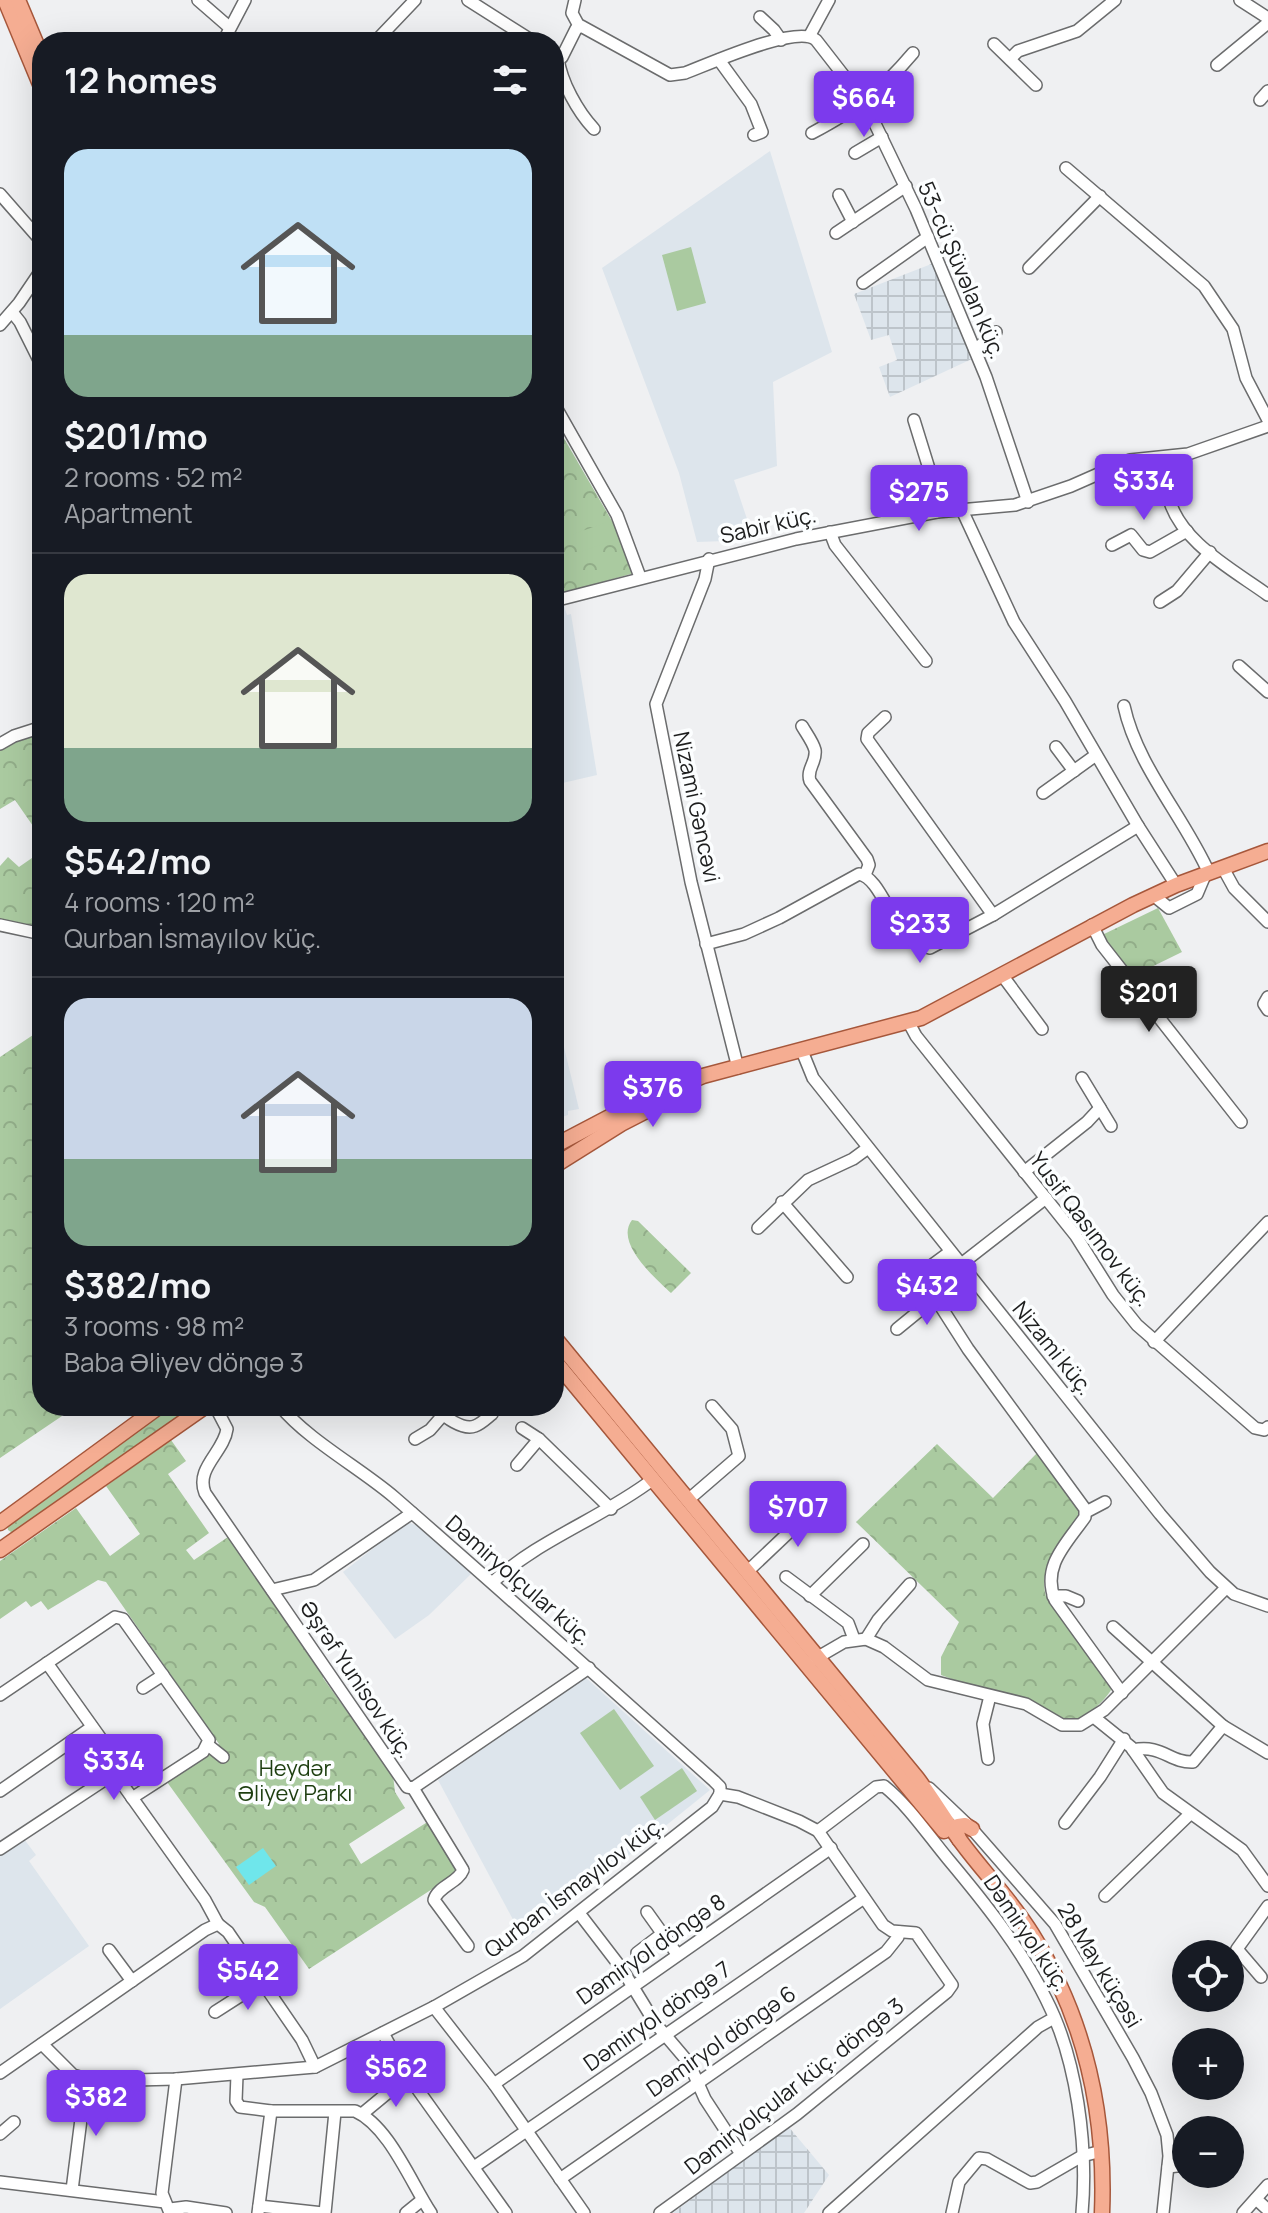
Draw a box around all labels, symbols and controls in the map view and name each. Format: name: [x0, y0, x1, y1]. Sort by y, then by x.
text: 12 homes: [64, 57, 217, 103]
icon: filters: [488, 58, 532, 102]
pin: $664: [817, 71, 911, 139]
text: $664: [832, 79, 896, 115]
street label: 53-cü Şüvəlan küç.: [911, 177, 1013, 363]
icon: home: [226, 201, 370, 345]
text: $201/mo: [64, 413, 208, 459]
pin: $334: [1097, 454, 1191, 522]
text: 2 rooms · 52 m²: [64, 459, 243, 495]
text: $334: [1113, 462, 1175, 498]
pin: $275: [872, 465, 966, 533]
text: $275: [889, 473, 949, 509]
text: Apartment: [64, 495, 193, 531]
street label: Sabir küç.: [717, 499, 819, 551]
icon: home: [226, 626, 370, 770]
street label: Nizami Gəncəvi: [666, 729, 728, 885]
text: $542/mo: [64, 838, 211, 884]
text: 4 rooms · 120 m²: [64, 884, 255, 920]
pin: $233: [873, 897, 967, 965]
text: $233: [889, 905, 951, 941]
text: Qurban İsmayılov küç.: [64, 920, 321, 956]
pin: $201: [1102, 966, 1196, 1034]
text: $201: [1119, 974, 1179, 1010]
icon: home: [226, 1050, 370, 1194]
pin: $376: [606, 1061, 700, 1129]
text: $376: [622, 1069, 684, 1105]
street label: Yusif Qasımov küç.: [1023, 1146, 1159, 1312]
pin: $432: [880, 1259, 974, 1327]
text: $382/mo: [64, 1262, 211, 1308]
text: $432: [896, 1267, 958, 1303]
street label: Nizami küç.: [1006, 1295, 1100, 1401]
text: 3 rooms · 98 m²: [64, 1308, 244, 1344]
text: Baba Əliyev döngə 3: [64, 1344, 304, 1380]
pin: $707: [751, 1481, 845, 1549]
text: $707: [767, 1489, 829, 1525]
street label: Dəmiryolçular küç.: [439, 1508, 599, 1652]
street label: Əşrəf Yunisov küç.: [293, 1594, 421, 1764]
pin: $334: [67, 1734, 161, 1802]
text: $334: [83, 1742, 145, 1778]
park label: Heydər Əliyev Parkı: [238, 1753, 352, 1808]
street label: Qurban İsmayılov küç.: [478, 1809, 670, 1965]
street label: Dəmiryol küç.: [977, 1869, 1077, 1997]
street label: Dəmiryol döngə 8: [571, 1886, 731, 2012]
street label: 28 May küçəsi: [1051, 1897, 1149, 2033]
map controls: [1172, 1940, 1244, 2188]
button: locate: [1172, 1940, 1244, 2012]
pin: $542: [201, 1944, 295, 2012]
text: $542: [217, 1952, 279, 1988]
street label: Dəmiryol döngə 7: [577, 1954, 737, 2078]
street label: Dəmiryol döngə 6: [640, 1978, 802, 2104]
street label: Dəmiryolçular küç. döngə 3: [678, 1991, 910, 2181]
button: +: [1172, 2028, 1244, 2100]
pin: $562: [349, 2041, 443, 2109]
text: $562: [364, 2049, 428, 2085]
pin: $382: [49, 2070, 143, 2138]
text: $382: [65, 2078, 127, 2114]
button: −: [1172, 2116, 1244, 2188]

